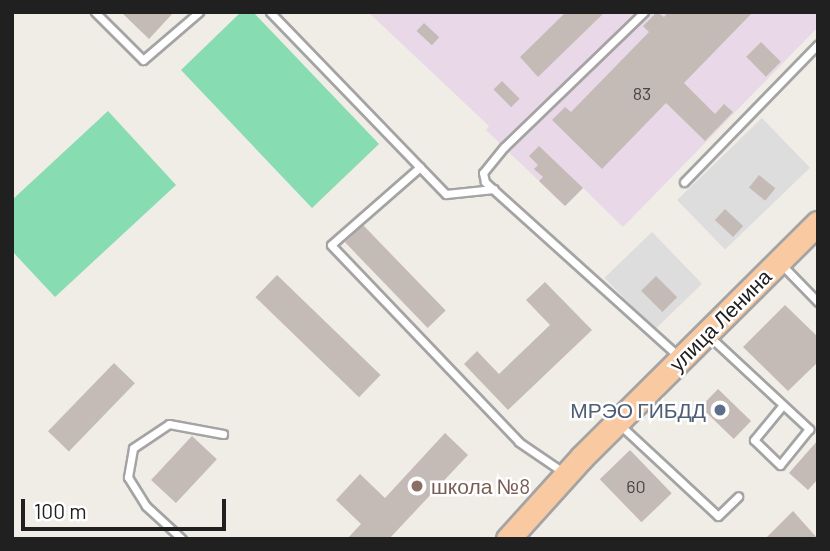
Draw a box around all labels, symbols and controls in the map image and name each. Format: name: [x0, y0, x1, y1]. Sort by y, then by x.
house number: 83: [633, 82, 651, 104]
street label: улица Ленина: [664, 264, 776, 376]
place label: МРЭО ГИБДД: [570, 397, 706, 423]
marker: МРЭО ГИБДД: [712, 402, 728, 418]
place label: школа №8: [431, 473, 530, 499]
house number: 60: [626, 475, 646, 497]
marker: школа №8: [409, 478, 425, 494]
scale bar: [24, 484, 229, 528]
text: 100 m: [34, 498, 87, 523]

